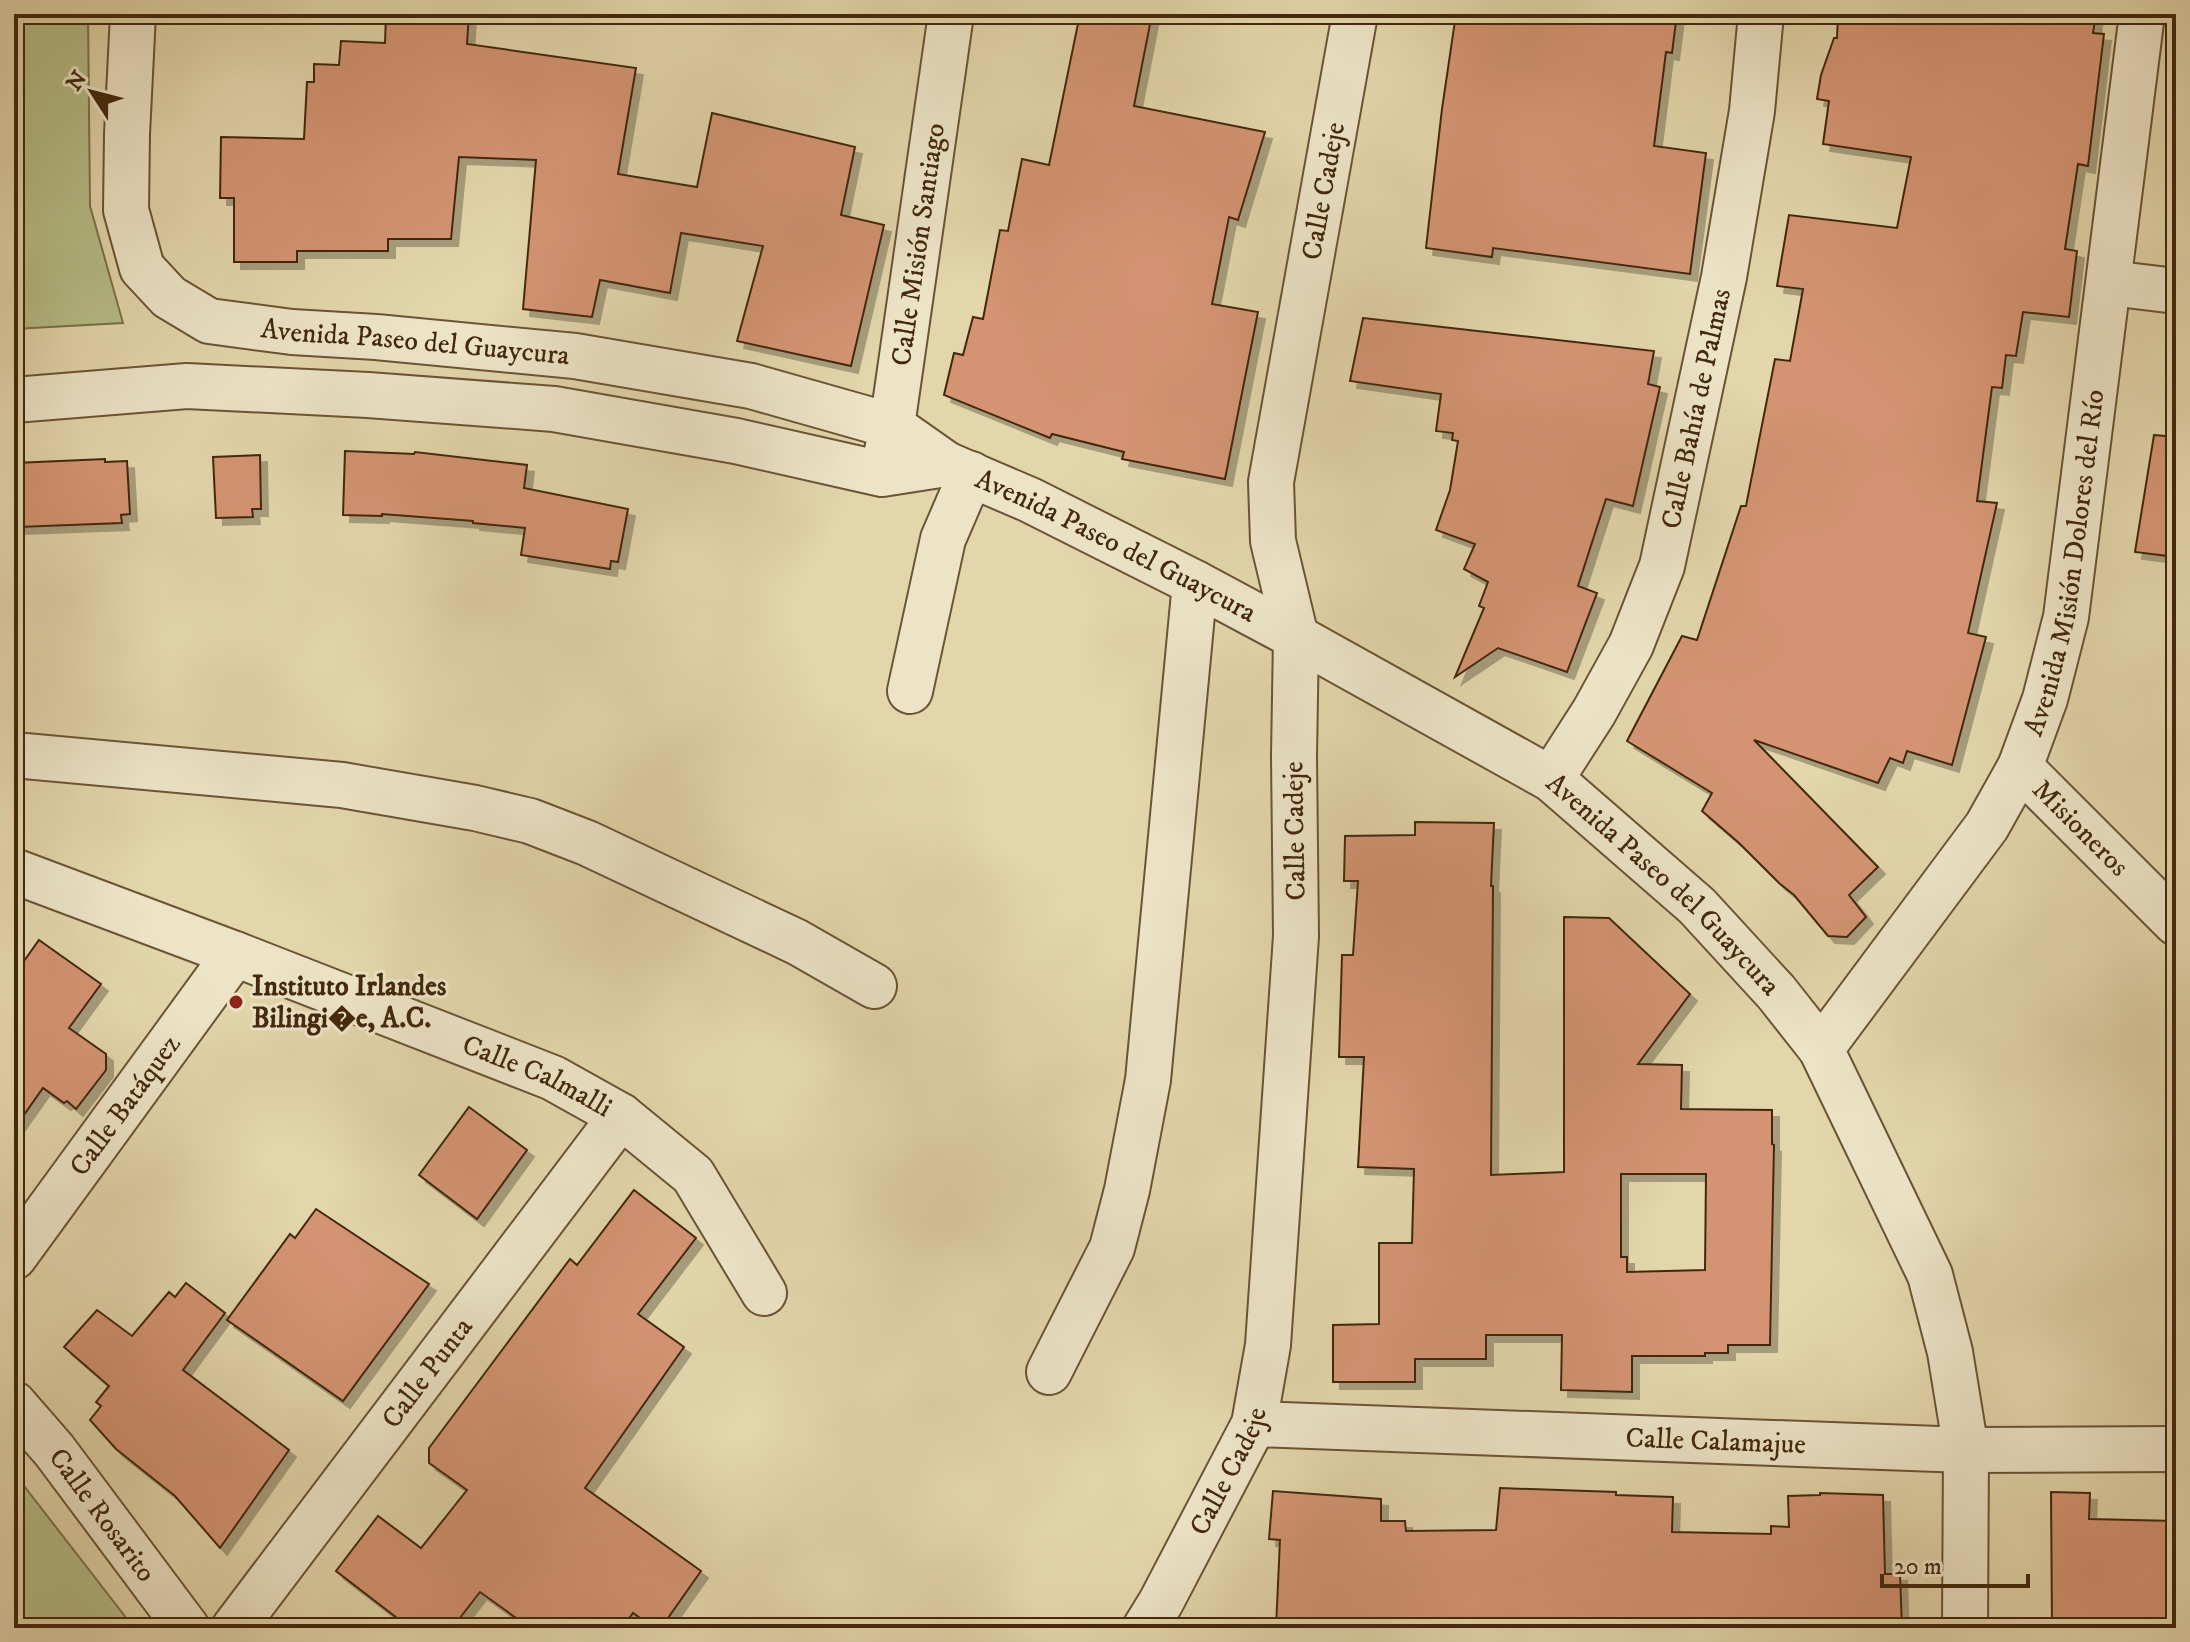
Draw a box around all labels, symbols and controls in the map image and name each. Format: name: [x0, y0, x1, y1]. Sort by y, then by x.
north arrow: [52, 52, 132, 132]
text: N: [61, 66, 93, 96]
street label: Calle Cadeje: [1294, 119, 1353, 263]
street label: Calle Misión Santiago: [883, 121, 953, 368]
street label: Calle Bahía de Palmas: [1653, 285, 1739, 532]
street label: Avenida Paseo del Guaycura: [259, 311, 571, 373]
street label: Avenida Misión Dolores del Río: [2015, 387, 2112, 741]
street label: Avenida Paseo del Guaycura: [970, 461, 1263, 630]
street label: Calle Cadeje: [1276, 761, 1314, 901]
street label: Avenida Paseo del Guaycura: [1539, 765, 1788, 1003]
street label: Misioneros: [2025, 772, 2137, 884]
place label: Instituto Irlandes Bilingi�e, A.C.: [252, 969, 447, 1036]
marker: Instituto Irlandes Bilingi�e, A.C.: [227, 993, 245, 1011]
street label: Calle Calmalli: [457, 1027, 618, 1125]
street label: Calle Batáquez: [62, 1028, 188, 1183]
street label: Calle Punta: [374, 1310, 480, 1435]
street label: Calle Cadeje: [1182, 1405, 1274, 1541]
street label: Calle Calamajue: [1625, 1420, 1807, 1462]
street label: Calle Rosarito: [41, 1441, 164, 1589]
scale bar: [1882, 1538, 2028, 1588]
text: 20 m: [1894, 1552, 1942, 1582]

